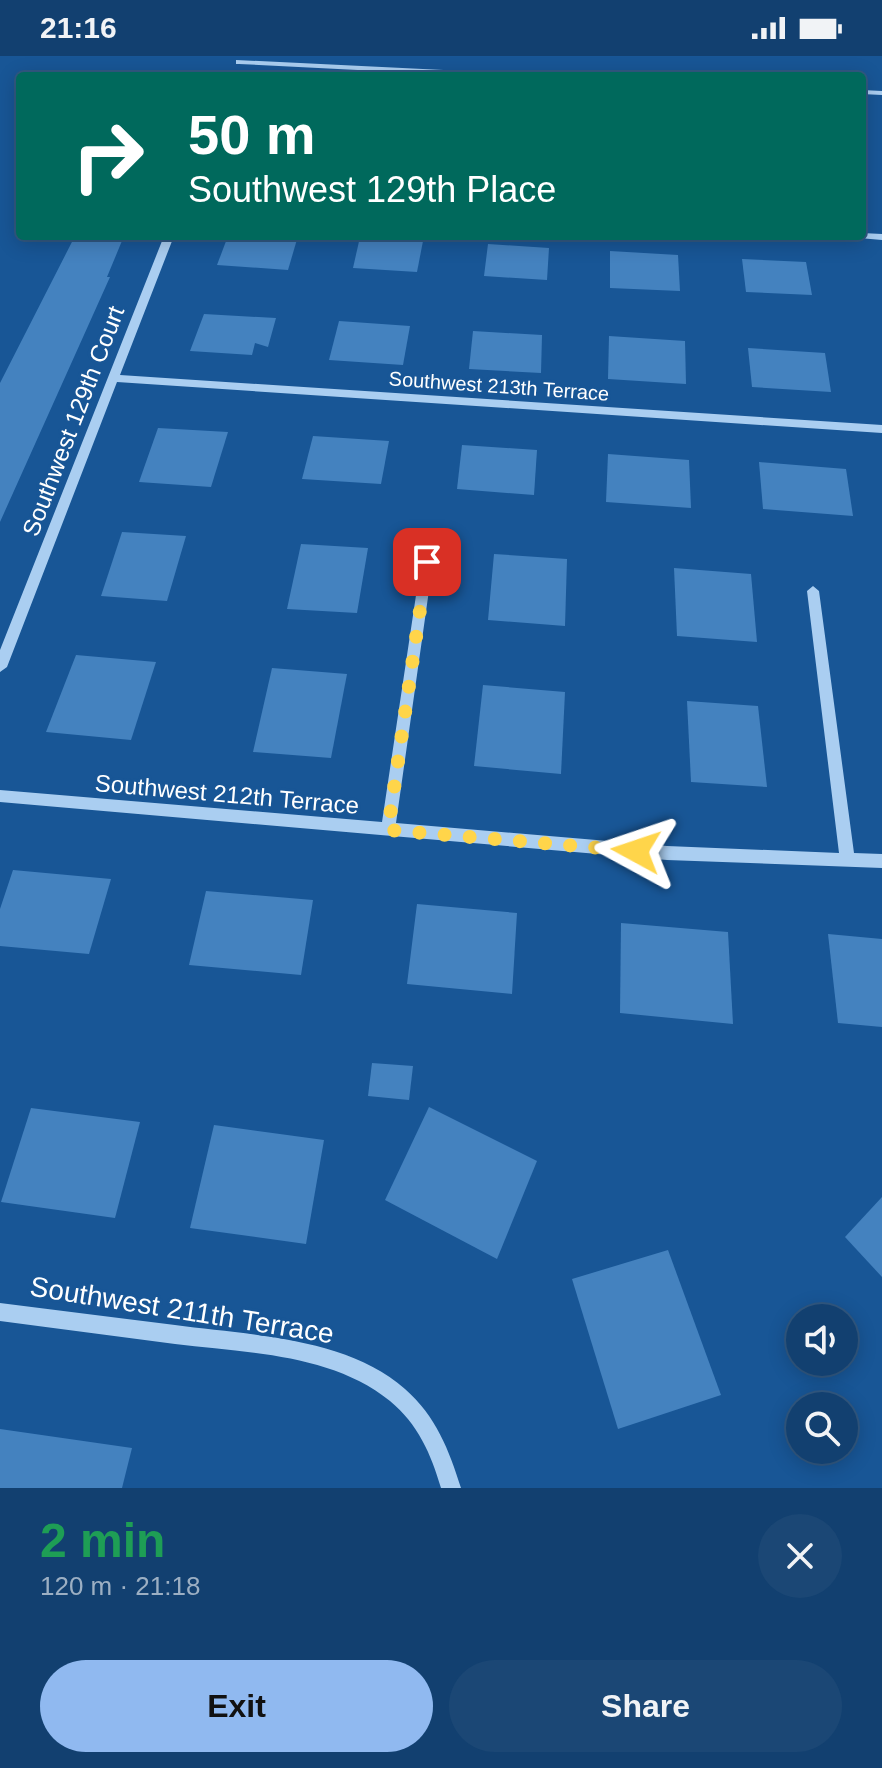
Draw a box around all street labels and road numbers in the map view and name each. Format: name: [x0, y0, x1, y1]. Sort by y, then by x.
street label: Southwest 129th Court: [17, 302, 129, 540]
street label: Southwest 213th Terrace: [388, 367, 610, 405]
street label: Southwest 212th Terrace: [94, 769, 360, 819]
street label: Southwest 211th Terrace: [28, 1271, 336, 1349]

